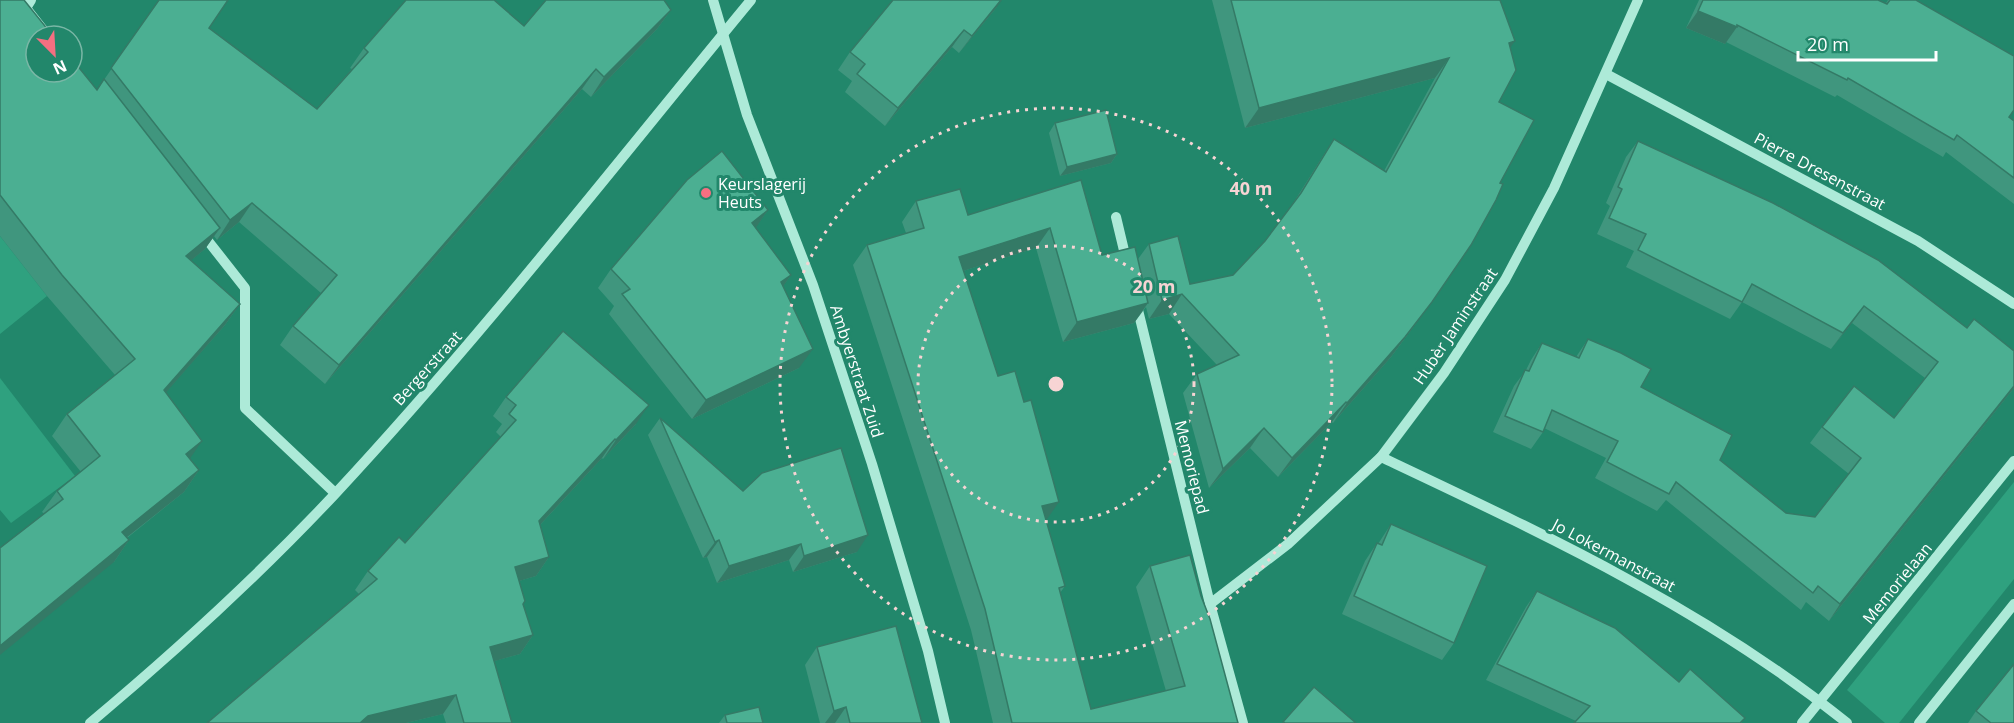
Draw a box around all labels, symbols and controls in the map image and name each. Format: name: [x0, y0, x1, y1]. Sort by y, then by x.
north arrow: [24, 24, 84, 84]
scale bar: [1798, 24, 1936, 62]
text: 20 m: [1807, 32, 1849, 56]
text: N: [50, 55, 71, 80]
street label: Pierre Dresenstraat: [1750, 127, 1890, 215]
place label: Keurslagerij Heuts: [718, 173, 806, 213]
text: 40 m: [1230, 176, 1272, 200]
marker: Keurslagerij Heuts: [699, 186, 713, 200]
street label: Hubèr Jaminstraat: [1408, 263, 1502, 389]
text: 20 m: [1133, 274, 1175, 298]
street label: Ambyerstraat Zuid: [825, 302, 889, 440]
street label: Bergerstraat: [388, 326, 467, 410]
centre of rings: [1046, 374, 1066, 394]
street label: Memoriepad: [1170, 418, 1214, 516]
street label: Jo Lokermanstraat: [1547, 512, 1680, 597]
street label: Memorielaan: [1857, 538, 1937, 628]

